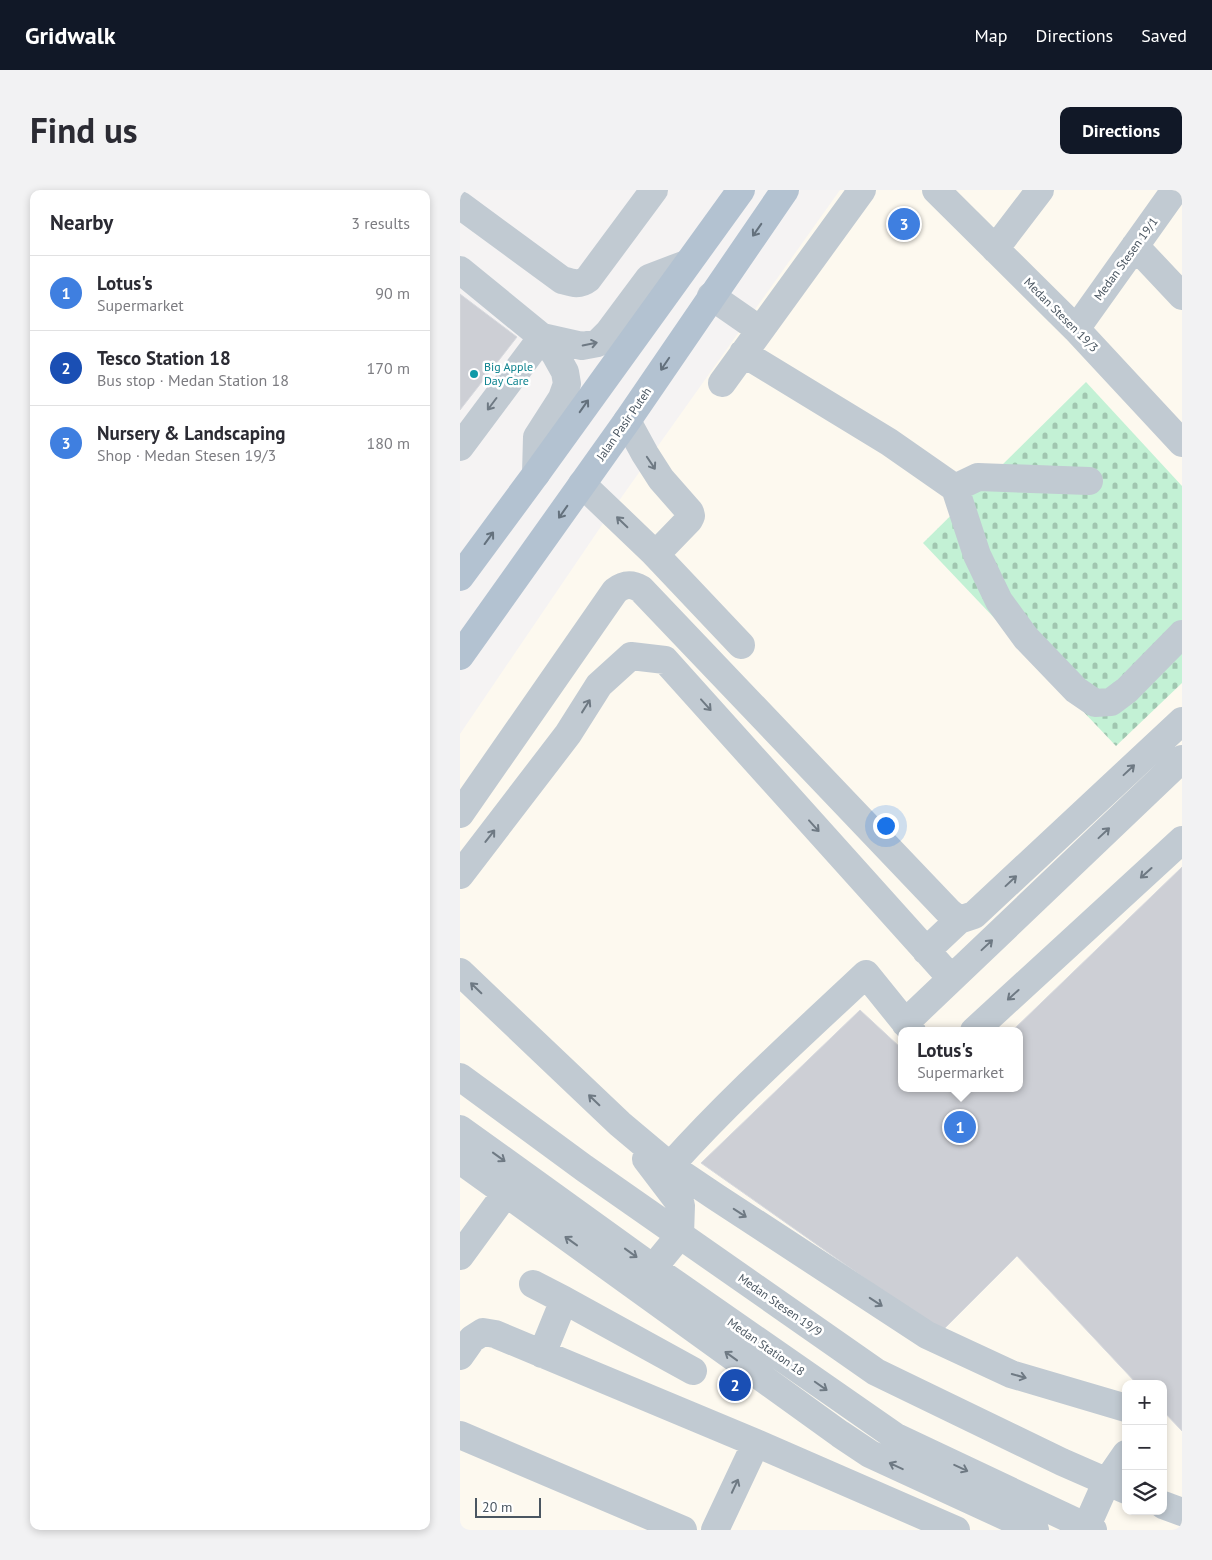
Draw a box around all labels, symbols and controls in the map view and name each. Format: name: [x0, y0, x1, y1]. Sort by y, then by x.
text: Gridwalk: [25, 20, 115, 51]
text: Map: [975, 24, 1007, 47]
text: Directions: [1035, 24, 1113, 47]
text: Saved: [1141, 24, 1187, 47]
text: Find us: [30, 107, 138, 153]
button: Directions: [1060, 107, 1182, 154]
pin: 3: [888, 205, 920, 243]
text: Nearby: [50, 209, 113, 236]
text: 3 results: [351, 213, 410, 233]
street label: Medan Stesen 19/1: [1090, 214, 1161, 303]
one-way arrow: [752, 223, 762, 237]
text: Lotus's: [97, 271, 153, 295]
street label: Medan Stesen 19/3: [1021, 274, 1102, 355]
text: 1: [61, 283, 71, 303]
text: 90 m: [375, 283, 410, 303]
text: Supermarket: [97, 295, 184, 315]
one-way arrow: [581, 339, 597, 348]
text: Tesco Station 18: [97, 346, 231, 370]
one-way arrow: [660, 357, 670, 371]
text: 2: [61, 358, 71, 378]
text: 170 m: [367, 358, 410, 378]
place label: Big Apple Day Care: [484, 359, 533, 388]
marker: Big Apple Day Care: [468, 368, 480, 380]
text: Bus stop · Medan Station 18: [97, 370, 289, 390]
street label: Jalan Pasir Puteh: [592, 384, 654, 464]
one-way arrow: [487, 397, 497, 411]
one-way arrow: [579, 400, 589, 414]
text: Nursery & Landscaping: [97, 421, 286, 445]
text: 3: [61, 433, 71, 453]
text: 180 m: [367, 433, 410, 453]
text: Shop · Medan Stesen 19/3: [97, 445, 276, 465]
one-way arrow: [646, 456, 656, 470]
one-way arrow: [558, 505, 568, 519]
one-way arrow: [617, 517, 629, 529]
one-way arrow: [484, 531, 494, 545]
one-way arrow: [582, 699, 592, 713]
one-way arrow: [700, 699, 712, 712]
one-way arrow: [1123, 764, 1136, 776]
your location: [873, 813, 899, 839]
one-way arrow: [809, 820, 820, 833]
one-way arrow: [1098, 827, 1111, 839]
one-way arrow: [485, 830, 496, 843]
one-way arrow: [1140, 867, 1152, 879]
one-way arrow: [1004, 875, 1017, 887]
one-way arrow: [980, 939, 993, 951]
one-way arrow: [470, 981, 482, 994]
one-way arrow: [1007, 989, 1020, 1001]
popup: [898, 1027, 1023, 1092]
text: Lotus's: [917, 1038, 973, 1062]
text: Supermarket: [917, 1062, 1004, 1082]
one-way arrow: [587, 1094, 600, 1106]
pin: 1: [944, 1108, 976, 1146]
one-way arrow: [492, 1152, 505, 1163]
one-way arrow: [732, 1208, 746, 1218]
one-way arrow: [564, 1236, 578, 1246]
one-way arrow: [624, 1247, 637, 1258]
street label: Medan Stesen 19/9: [735, 1270, 825, 1339]
one-way arrow: [868, 1297, 882, 1307]
street label: Medan Station 18: [725, 1314, 808, 1379]
one-way arrow: [725, 1351, 739, 1362]
pin: 2: [719, 1366, 751, 1404]
one-way arrow: [1011, 1372, 1027, 1382]
map controls: [1122, 1380, 1167, 1515]
button: +: [1122, 1380, 1167, 1425]
one-way arrow: [814, 1381, 828, 1391]
button: −: [1122, 1425, 1167, 1470]
one-way arrow: [888, 1460, 903, 1470]
one-way arrow: [953, 1464, 968, 1473]
button: layers: [1122, 1470, 1167, 1515]
one-way arrow: [731, 1479, 741, 1494]
scale bar: [475, 1495, 541, 1518]
text: 20 m: [482, 1498, 512, 1516]

